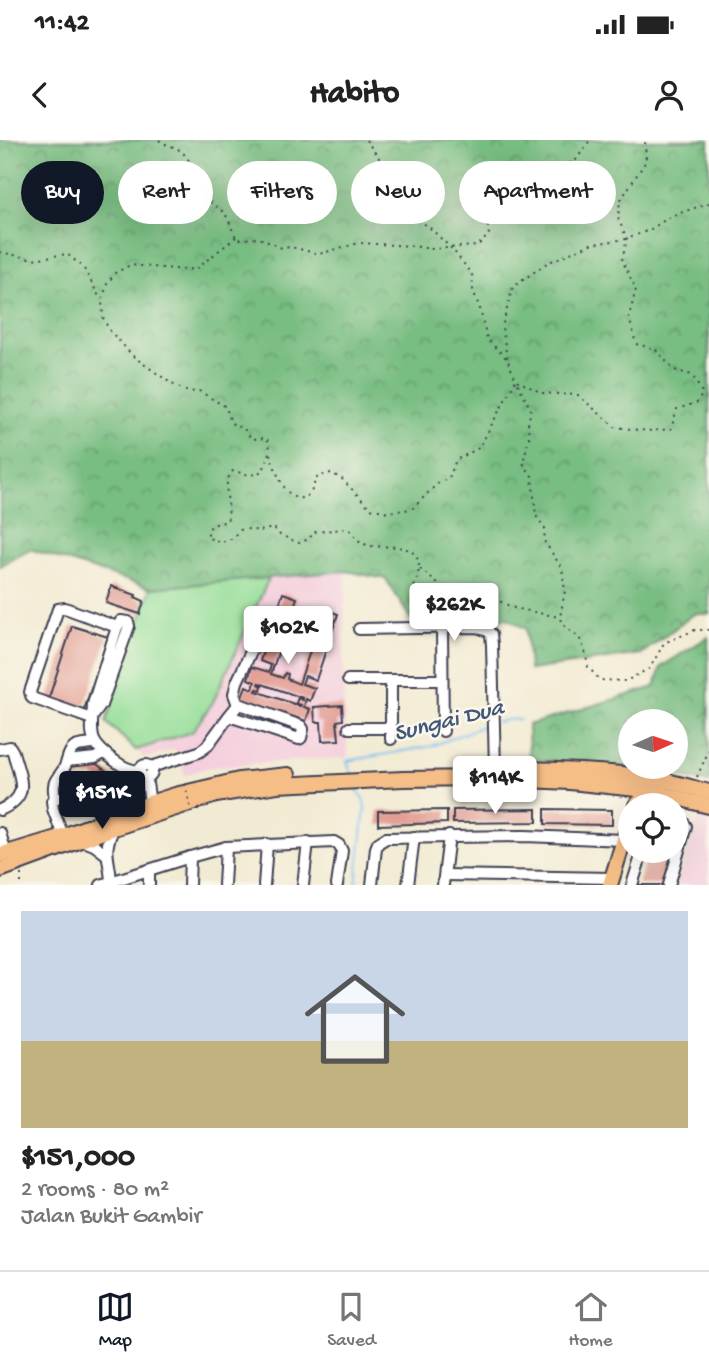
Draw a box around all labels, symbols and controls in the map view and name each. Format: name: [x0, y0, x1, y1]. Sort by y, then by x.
text: 11:42: [35, 9, 89, 40]
icon: back: [21, 76, 59, 114]
text: Habito: [310, 76, 399, 114]
icon: person: [650, 76, 688, 114]
chip: Buy: [21, 161, 104, 224]
chip: Rent: [118, 161, 213, 224]
chip: Filters: [227, 161, 337, 224]
chip: New: [351, 161, 445, 224]
chip: Apartment: [459, 161, 616, 224]
pin: $262K: [405, 584, 503, 643]
text: $262K: [425, 592, 483, 619]
pin: $102K: [239, 606, 337, 666]
text: $102K: [260, 615, 316, 642]
water label: Sungai Dua: [391, 694, 508, 750]
north arrow: [618, 709, 688, 779]
map controls: [618, 709, 688, 863]
pin: $114K: [446, 756, 544, 816]
text: $114K: [469, 765, 521, 792]
pin: $151K: [53, 772, 151, 831]
text: $151K: [75, 780, 129, 807]
button: locate: [618, 793, 688, 863]
icon: home: [292, 956, 418, 1082]
text: $151,000: [21, 1142, 135, 1177]
text: 2 rooms · 80 m²: [21, 1177, 169, 1204]
text: Jalan Bukit Gambir: [21, 1204, 202, 1231]
tab: Map: [96, 1288, 134, 1353]
tab: Saved: [327, 1288, 376, 1353]
tab: Home: [569, 1288, 613, 1353]

